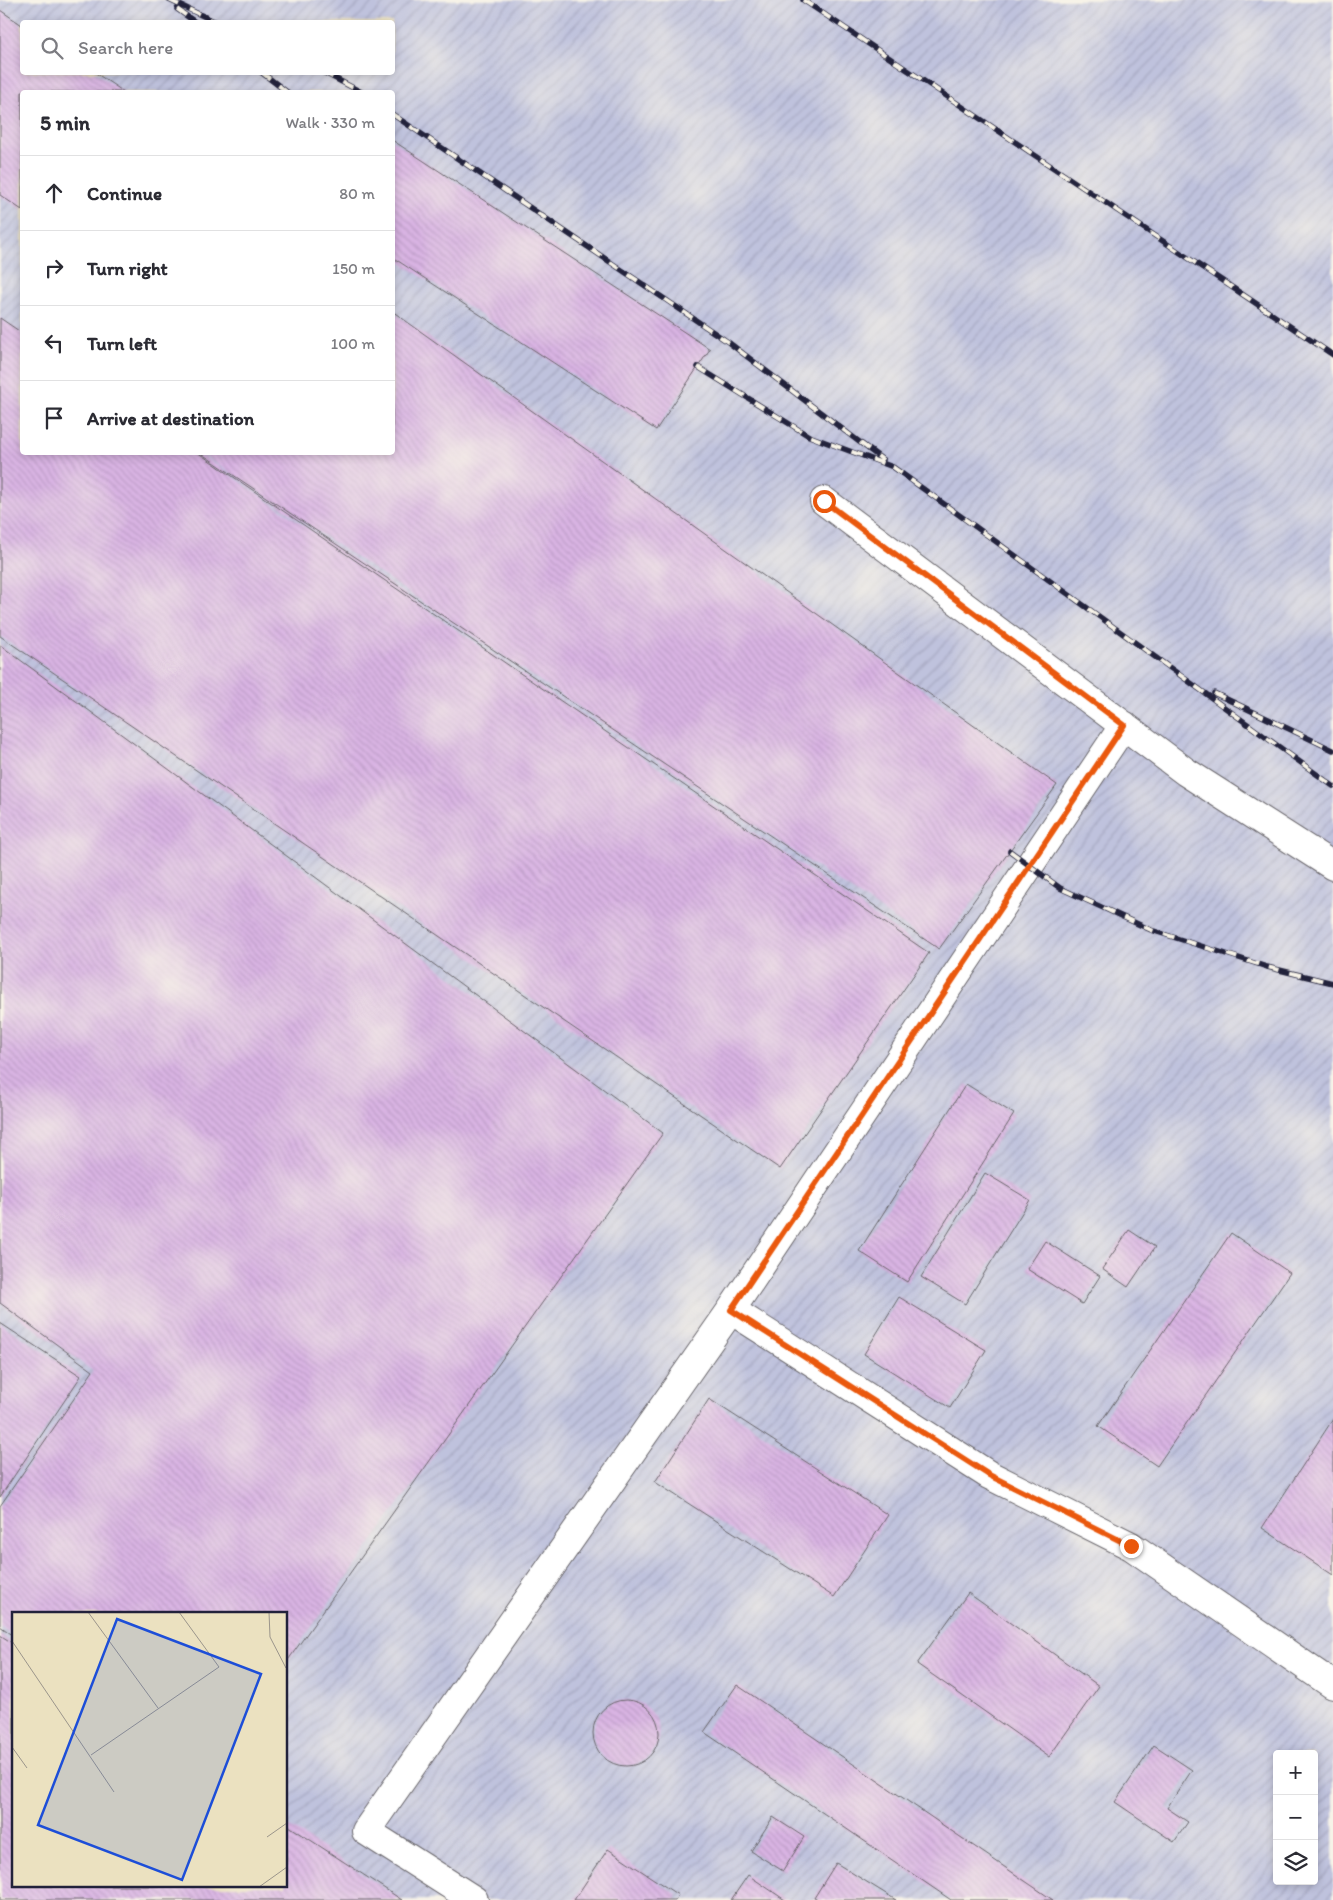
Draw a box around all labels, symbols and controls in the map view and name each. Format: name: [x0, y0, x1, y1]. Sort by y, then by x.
search box: [20, 20, 395, 75]
icon: search: [38, 34, 66, 62]
text: Search here: [78, 36, 173, 59]
text: 5 min: [40, 110, 90, 135]
text: Walk · 330 m: [285, 113, 375, 132]
icon: ahead: [40, 179, 68, 207]
text: Continue: [87, 182, 162, 205]
text: 80 m: [339, 184, 375, 203]
icon: right: [40, 254, 68, 282]
text: Turn right: [87, 257, 168, 280]
text: 150 m: [332, 259, 375, 278]
icon: left: [40, 329, 68, 357]
text: Turn left: [87, 332, 157, 355]
text: 100 m: [331, 334, 375, 353]
icon: arrive: [40, 404, 68, 432]
text: Arrive at destination: [87, 407, 254, 430]
route start: [813, 490, 836, 513]
route end: [1120, 1535, 1143, 1558]
inset map: [12, 1612, 288, 1888]
map controls: [1273, 1750, 1318, 1885]
button: +: [1273, 1750, 1318, 1795]
button: −: [1273, 1795, 1318, 1840]
button: layers: [1273, 1840, 1318, 1885]

